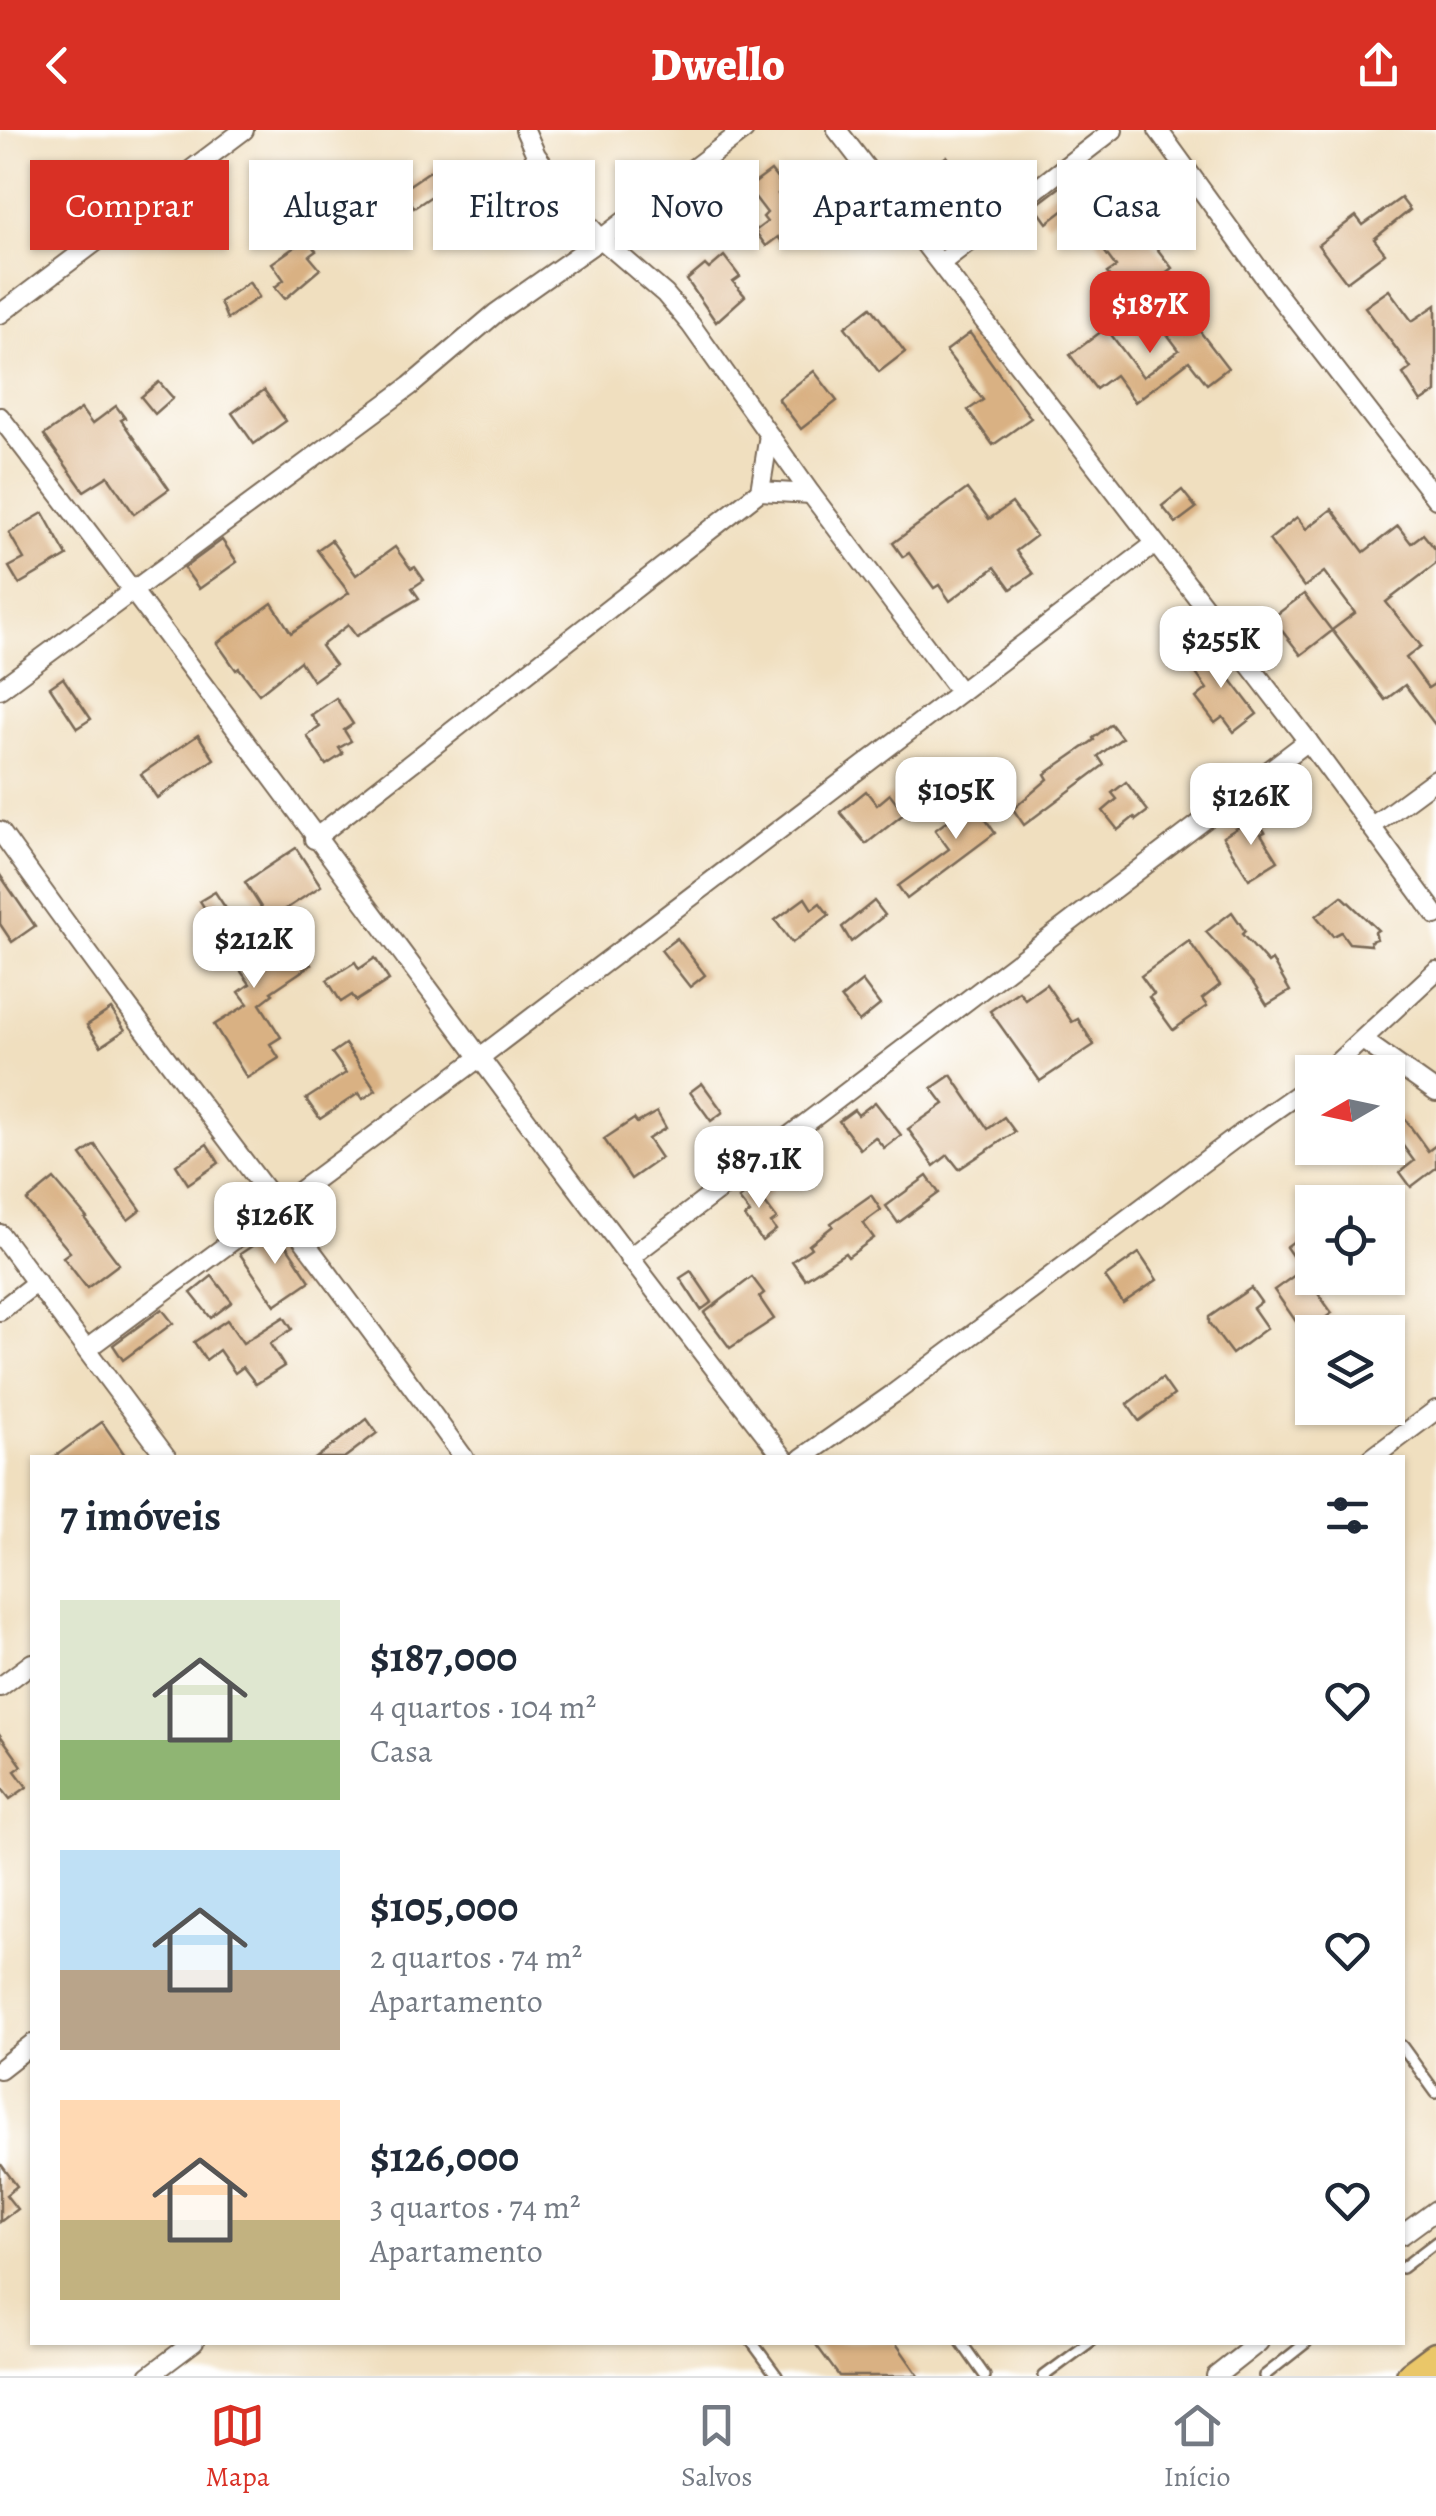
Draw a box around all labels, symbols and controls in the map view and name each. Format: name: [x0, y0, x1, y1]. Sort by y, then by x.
text: Dwello: [651, 34, 785, 96]
icon: back: [30, 38, 85, 93]
icon: share: [1351, 38, 1406, 93]
chip: Comprar: [30, 160, 229, 250]
chip: Alugar: [249, 160, 413, 250]
chip: Filtros: [433, 160, 595, 250]
chip: Novo: [615, 160, 759, 250]
chip: Apartamento: [779, 160, 1037, 250]
chip: Casa: [1057, 160, 1196, 250]
pin: $187K: [1080, 271, 1220, 356]
text: $187K: [1112, 281, 1188, 325]
pin: $255K: [1151, 606, 1291, 691]
text: $255K: [1182, 616, 1260, 660]
pin: $105K: [886, 757, 1026, 842]
pin: $126K: [1181, 763, 1321, 848]
text: $105K: [917, 767, 995, 811]
text: $126K: [1212, 773, 1290, 817]
pin: $212K: [184, 906, 324, 991]
text: $212K: [215, 916, 293, 960]
north arrow: [1295, 1055, 1405, 1165]
map controls: [1295, 1055, 1405, 1425]
pin: $87.1K: [678, 1126, 840, 1211]
text: $87.1K: [716, 1136, 802, 1180]
pin: $126K: [205, 1182, 345, 1267]
button: locate: [1295, 1185, 1405, 1295]
text: $126K: [236, 1192, 314, 1236]
button: layers: [1295, 1315, 1405, 1425]
text: 7 imóveis: [60, 1487, 221, 1544]
icon: filters: [1320, 1488, 1375, 1543]
text: $187,000: [370, 1628, 517, 1685]
icon: home: [140, 1640, 260, 1760]
icon: heart: [1320, 1673, 1375, 1728]
text: 4 quartos · 104 m²: [370, 1685, 596, 1729]
text: Casa: [370, 1729, 433, 1773]
text: $105,000: [370, 1878, 518, 1935]
icon: home: [140, 1890, 260, 2010]
icon: heart: [1320, 1923, 1375, 1978]
text: 2 quartos · 74 m²: [370, 1935, 582, 1979]
text: Apartamento: [370, 1979, 543, 2023]
text: $126,000: [370, 2128, 519, 2185]
icon: home: [140, 2140, 260, 2260]
icon: heart: [1320, 2173, 1375, 2228]
text: 3 quartos · 74 m²: [370, 2185, 580, 2229]
text: Apartamento: [370, 2229, 543, 2273]
tab: Mapa: [206, 2398, 270, 2496]
tab: Salvos: [681, 2398, 752, 2496]
tab: Início: [1164, 2398, 1230, 2496]

